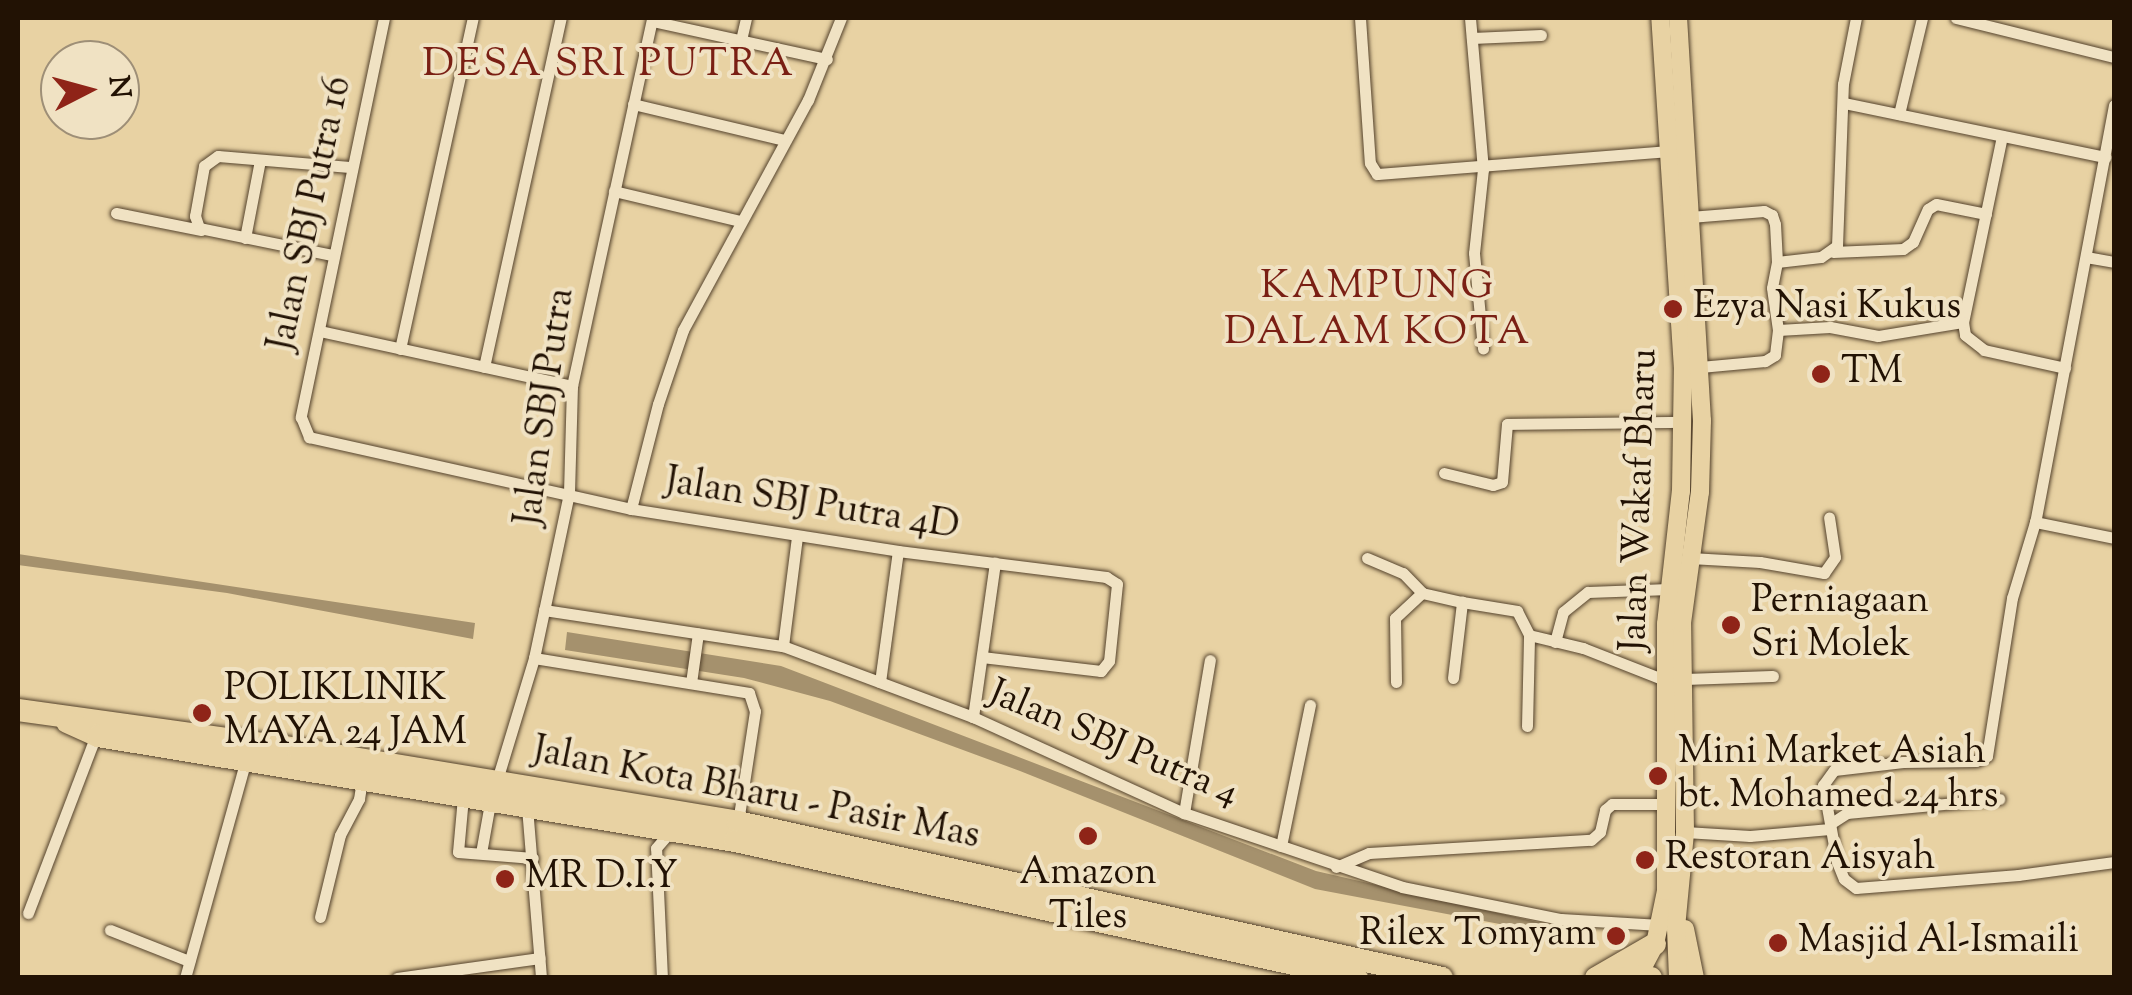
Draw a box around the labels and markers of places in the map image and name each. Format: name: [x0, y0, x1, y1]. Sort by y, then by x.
place label: Ezya Nasi Kukus: [1693, 286, 1961, 332]
marker: Ezya Nasi Kukus: [1662, 298, 1684, 320]
place label: TM: [1841, 351, 1903, 397]
marker: TM: [1810, 363, 1832, 385]
place label: Perniagaan Sri Molek: [1751, 580, 1929, 669]
marker: Perniagaan Sri Molek: [1720, 614, 1742, 636]
place label: POLIKLINIK MAYA 24 JAM: [224, 668, 467, 758]
marker: POLIKLINIK MAYA 24 JAM: [189, 700, 215, 726]
place label: Mini Market Asiah bt. Mohamed 24 hrs: [1678, 731, 1998, 821]
marker: Mini Market Asiah bt. Mohamed 24 hrs: [1647, 765, 1669, 787]
marker: Amazon Tiles: [1077, 825, 1099, 847]
place label: Restoran Aisyah: [1665, 837, 1935, 883]
marker: Restoran Aisyah: [1634, 849, 1656, 871]
place label: Amazon Tiles: [1019, 852, 1157, 942]
place label: MR D.I.Y: [525, 856, 678, 902]
marker: MR D.I.Y: [494, 868, 516, 890]
place label: Rilex Tomyam: [1359, 913, 1596, 959]
place label: Masjid Al-Ismaili: [1798, 920, 2079, 966]
marker: Rilex Tomyam: [1605, 925, 1627, 947]
marker: Masjid Al-Ismaili: [1767, 932, 1789, 954]

